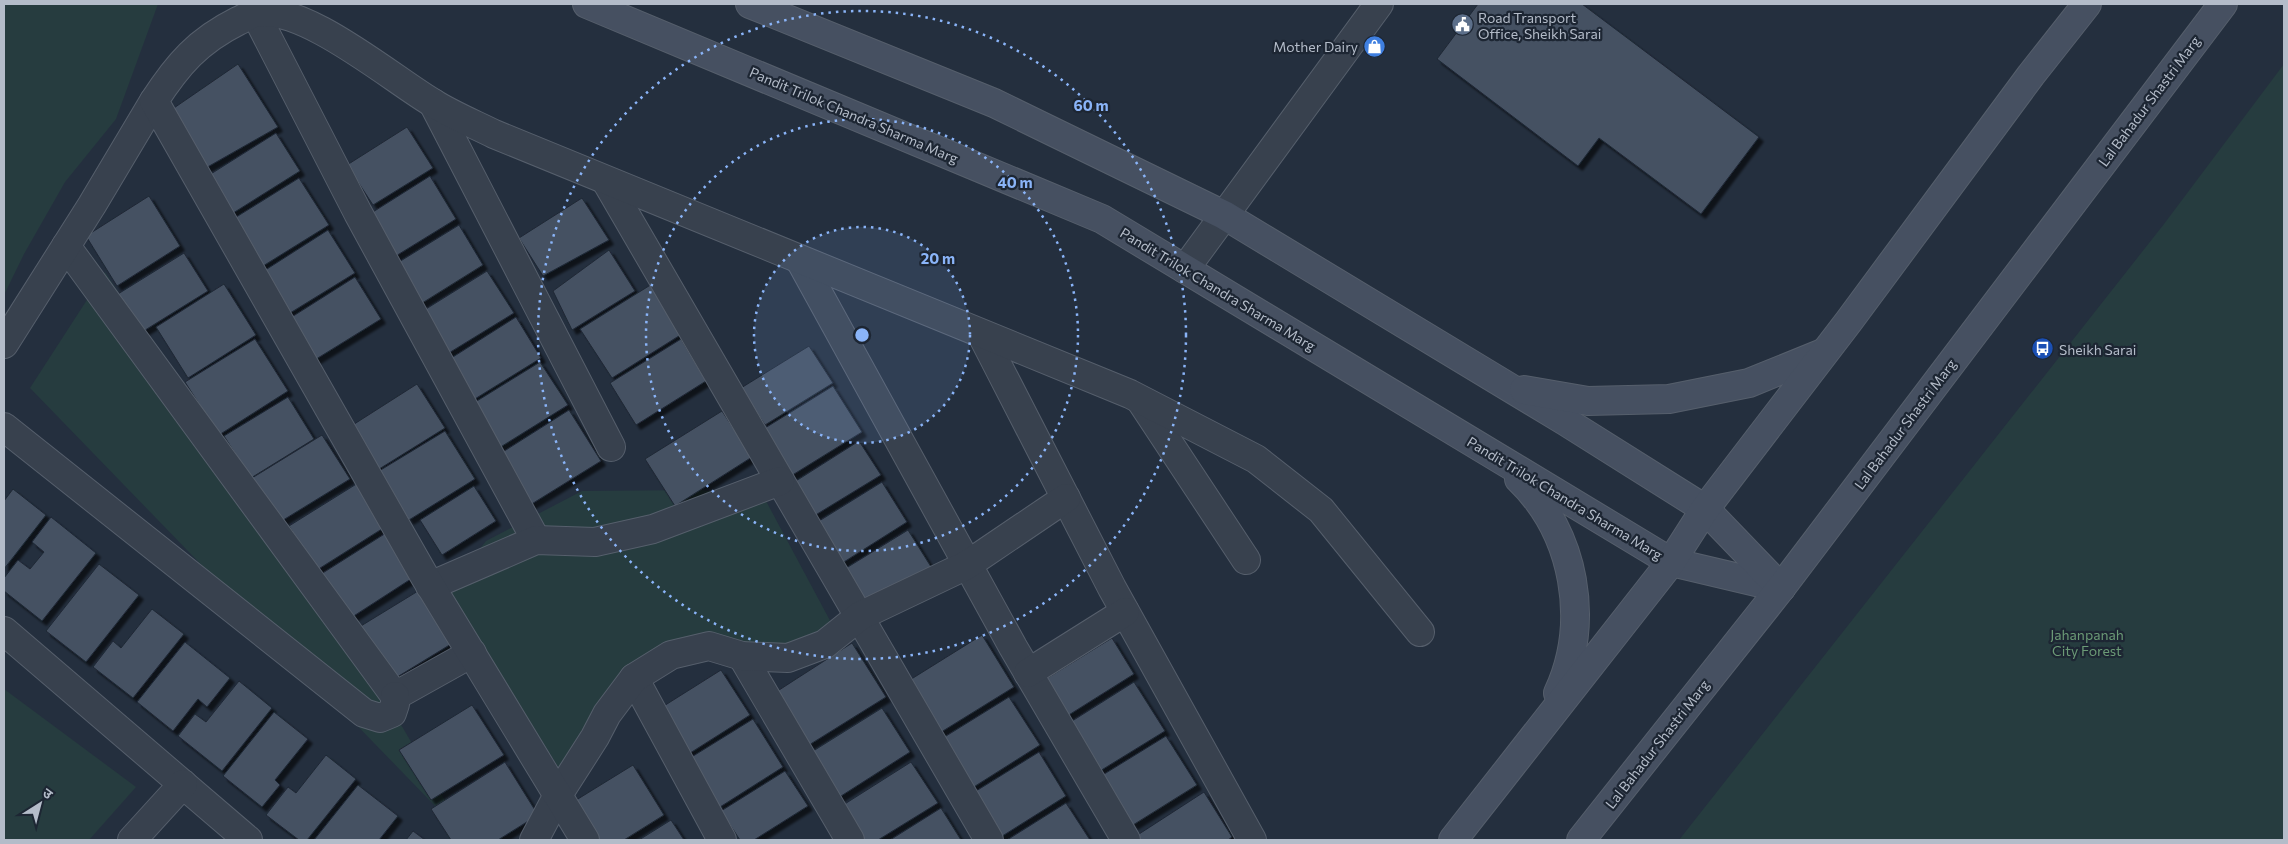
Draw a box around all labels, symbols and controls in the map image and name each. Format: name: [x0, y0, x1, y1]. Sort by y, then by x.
place label: Road Transport Office, Sheikh Sarai: [1478, 9, 1601, 42]
public building icon: Road Transport Office, Sheikh Sarai: [1450, 13, 1474, 37]
street label: Lal Bahadur Shastri Marg: [2094, 32, 2204, 170]
shop icon: Mother Dairy: [1362, 34, 1386, 58]
place label: Mother Dairy: [1273, 38, 1358, 55]
street label: Pandit Trilok Chandra Sharma Marg: [747, 63, 961, 167]
text: 60 m: [1073, 96, 1109, 114]
text: 40 m: [997, 173, 1033, 191]
street label: Pandit Trilok Chandra Sharma Marg: [1117, 224, 1319, 354]
text: 20 m: [921, 249, 955, 267]
centre of rings: [853, 326, 871, 344]
bus stop icon: Sheikh Sarai: [2031, 337, 2055, 361]
place label: Sheikh Sarai: [2059, 341, 2136, 358]
street label: Lal Bahadur Shastri Marg: [1850, 355, 1960, 493]
street label: Pandit Trilok Chandra Sharma Marg: [1464, 433, 1666, 563]
park label: Jahanpanah City Forest: [2050, 626, 2124, 659]
street label: Lal Bahadur Shastri Marg: [1601, 676, 1713, 812]
north arrow: [15, 779, 65, 829]
text: उ: [40, 784, 57, 803]

